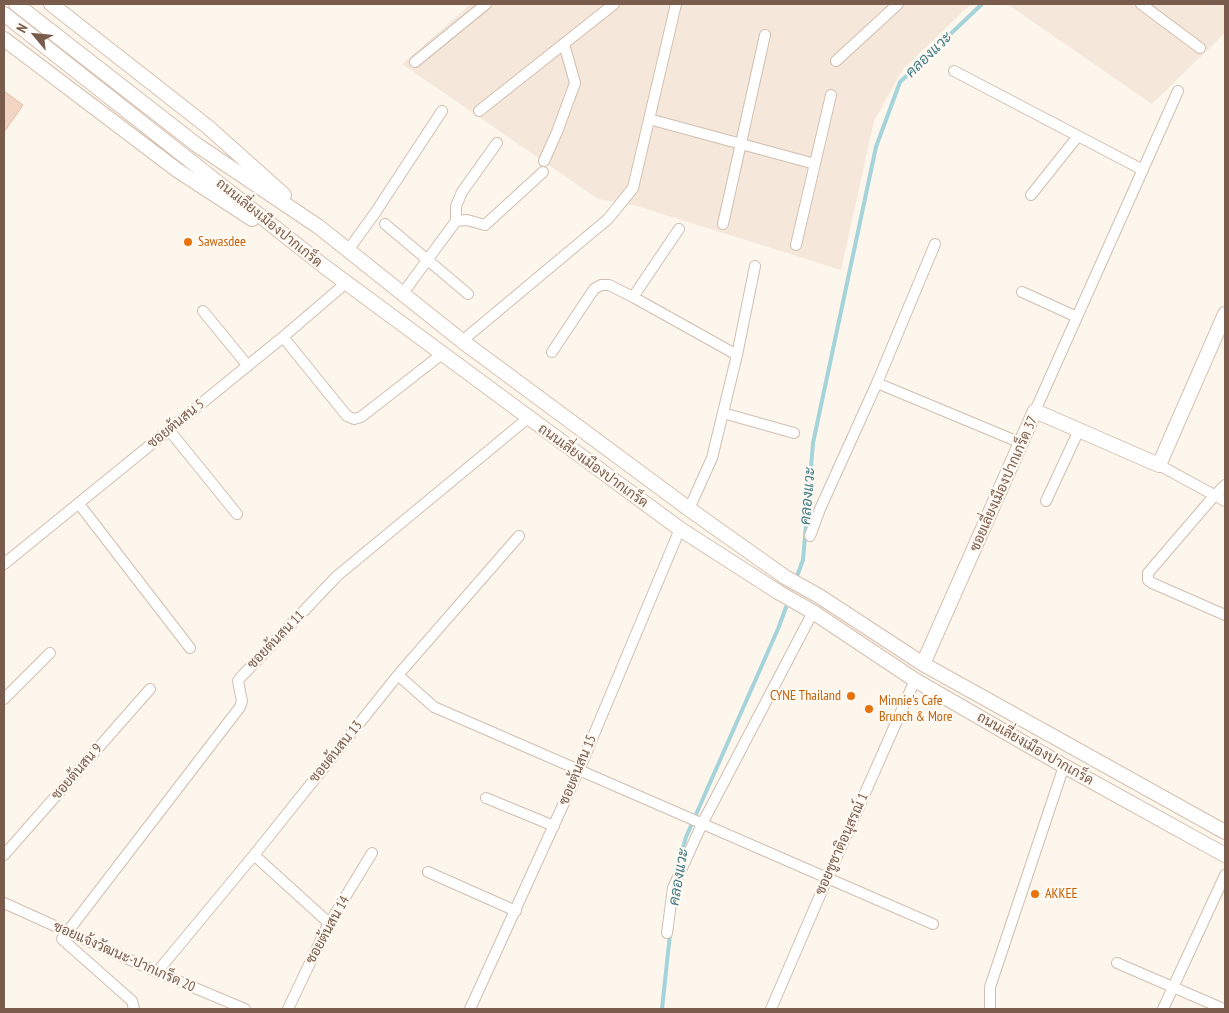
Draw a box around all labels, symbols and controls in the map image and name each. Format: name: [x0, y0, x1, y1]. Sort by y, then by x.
north arrow: [10, 10, 60, 60]
text: N: [12, 20, 31, 36]
water label: คลองแวะ: [902, 28, 956, 82]
street label: ถนนเลี่ยงเมืองปากเกร็ด: [213, 175, 325, 271]
place label: Sawasdee: [198, 234, 246, 250]
marker: Sawasdee: [182, 236, 194, 248]
street label: ซอยต้นสน 5: [144, 396, 208, 452]
street label: ซอยเลี่ยงเมืองปากเกร็ด 37: [967, 414, 1041, 554]
street label: ถนนเลี่ยงเมืองปากเกร็ด: [535, 420, 651, 512]
water label: คลองแวะ: [797, 466, 819, 526]
street label: ซอยต้นสน 11: [244, 607, 308, 673]
place label: CYNE Thailand: [770, 688, 841, 704]
marker: CYNE Thailand: [845, 690, 857, 702]
place label: Minnie's Cafe Brunch & More: [879, 693, 952, 726]
marker: Minnie's Cafe Brunch & More: [863, 703, 875, 715]
street label: ถนนเลี่ยงเมืองปากเกร็ด: [974, 709, 1096, 789]
street label: ซอยต้นสน 13: [306, 718, 366, 786]
street label: ซอยต้นสน 15: [556, 732, 600, 808]
street label: ซอยต้นสน 9: [48, 741, 106, 803]
street label: ซอยชูชาติอนุสรณ์ 1: [812, 790, 872, 898]
water label: คลองแวะ: [665, 847, 693, 907]
place label: AKKEE: [1045, 886, 1077, 902]
marker: AKKEE: [1029, 888, 1041, 900]
street label: ซอยต้นสน 14: [303, 893, 353, 967]
street label: ซอยแจ้งวัฒนะ-ปากเกร็ด 20: [51, 918, 197, 996]

